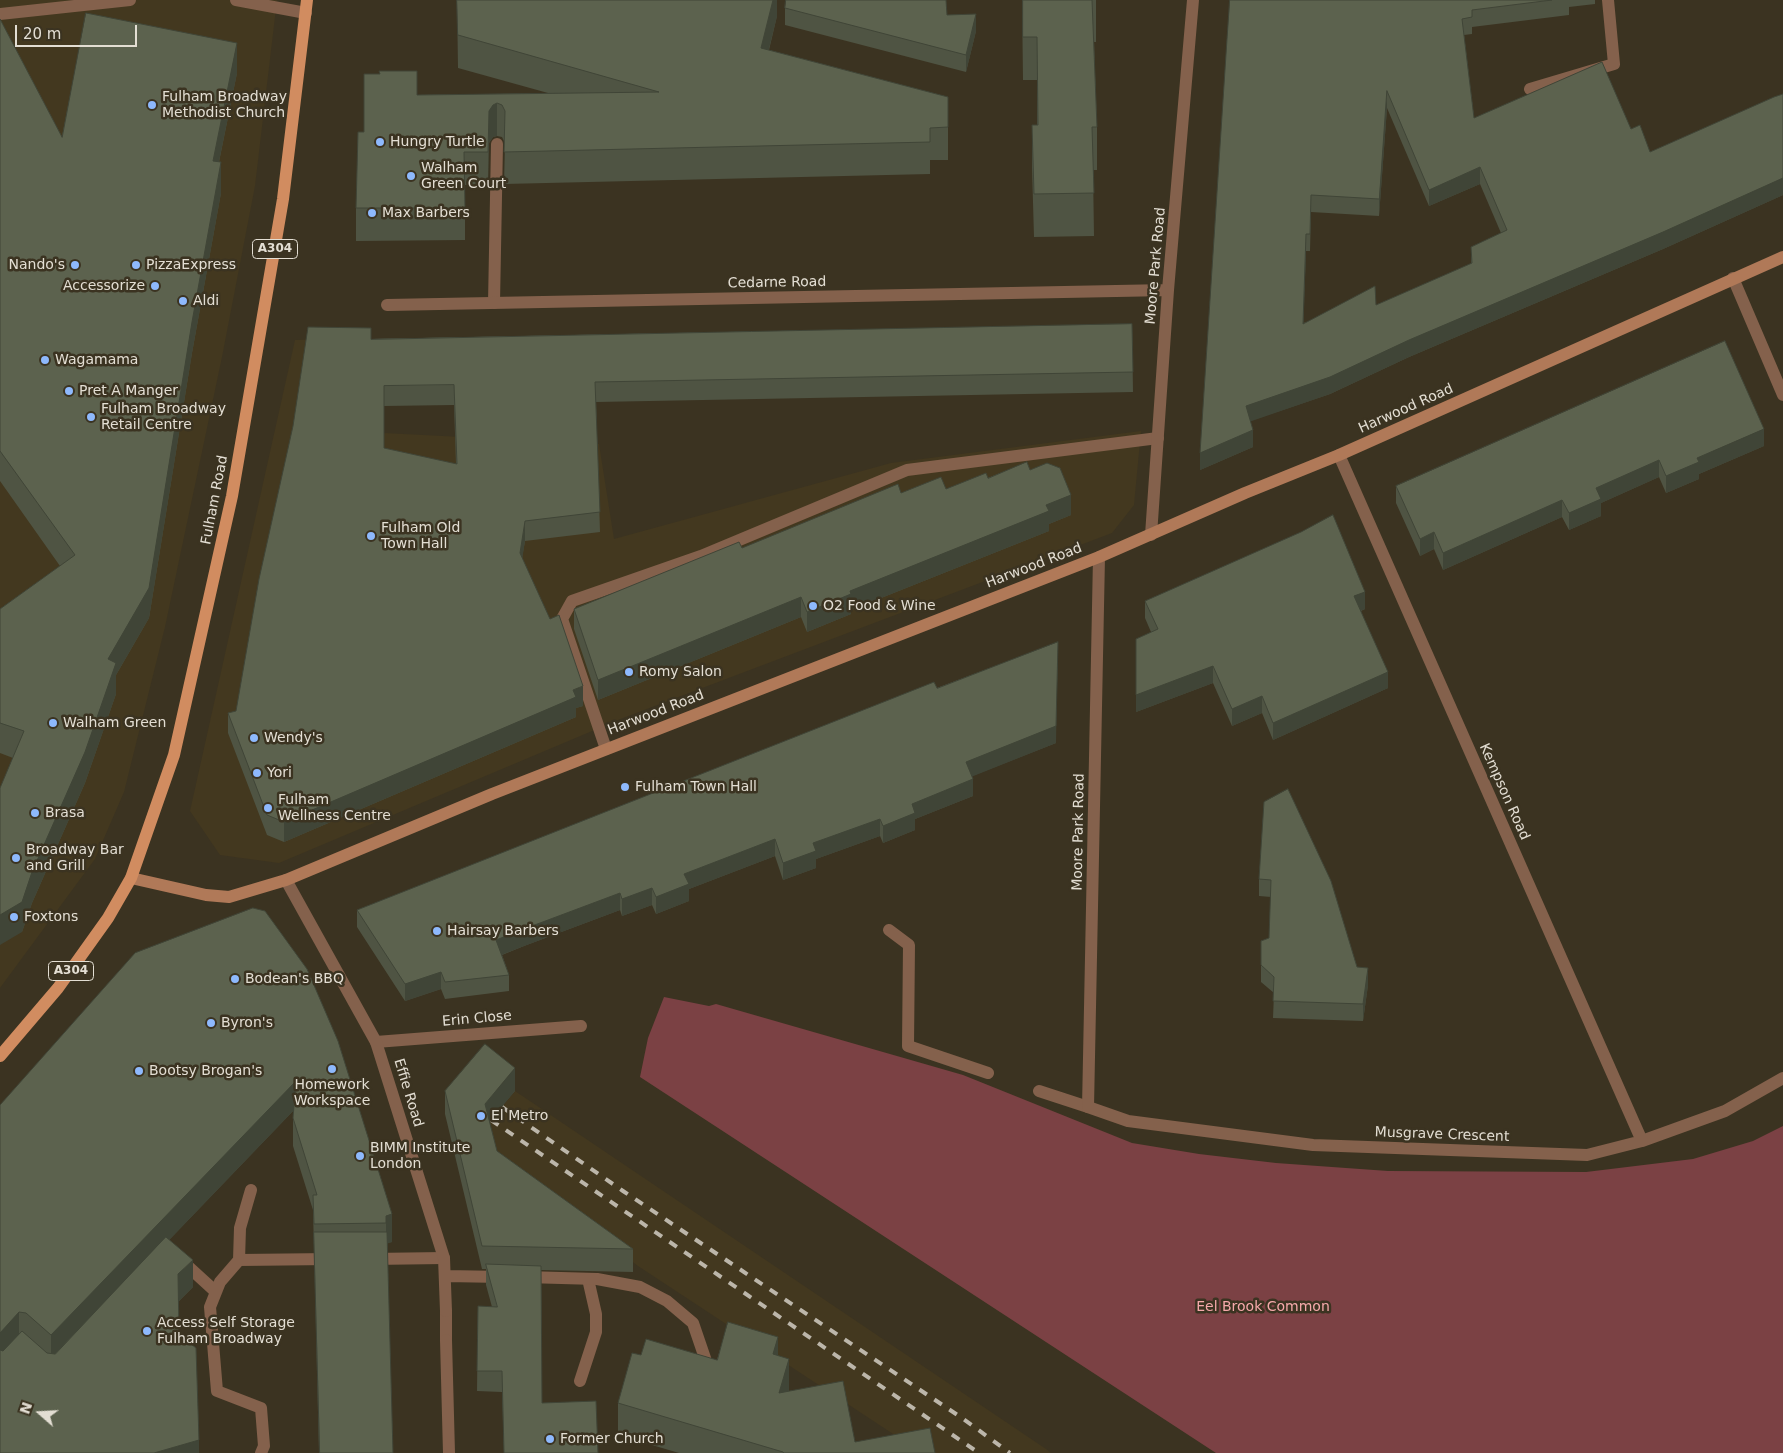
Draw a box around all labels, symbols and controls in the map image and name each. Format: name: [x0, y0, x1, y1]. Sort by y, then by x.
scale bar: [18, 15, 140, 47]
text: 20 m: [23, 25, 61, 43]
place label: Fulham Broadway Methodist Church: [162, 89, 287, 121]
marker: Fulham Broadway Methodist Church: [146, 99, 158, 111]
place label: Hungry Turtle: [390, 134, 485, 150]
marker: Hungry Turtle: [374, 136, 386, 148]
place label: Walham Green Court: [421, 160, 506, 192]
marker: Walham Green Court: [405, 170, 417, 182]
place label: Max Barbers: [382, 205, 470, 221]
marker: Max Barbers: [366, 207, 378, 219]
street label: Moore Park Road: [1143, 207, 1169, 325]
road number: A304: [252, 240, 298, 258]
place label: Nando's: [8, 257, 65, 273]
place label: PizzaExpress: [146, 257, 236, 273]
marker: Nando's: [69, 259, 81, 271]
marker: PizzaExpress: [130, 259, 142, 271]
street label: Cedarne Road: [728, 274, 826, 292]
place label: Accessorize: [63, 278, 145, 294]
marker: Accessorize: [149, 280, 161, 292]
place label: Aldi: [193, 293, 219, 309]
marker: Aldi: [177, 295, 189, 307]
place label: Wagamama: [55, 352, 138, 368]
marker: Wagamama: [39, 354, 51, 366]
street label: Harwood Road: [1356, 381, 1456, 437]
place label: Pret A Manger: [79, 383, 178, 399]
marker: Pret A Manger: [63, 385, 75, 397]
place label: Fulham Broadway Retail Centre: [101, 401, 226, 434]
marker: Fulham Broadway Retail Centre: [85, 411, 97, 423]
street label: Fulham Road: [198, 454, 232, 546]
place label: Fulham Old Town Hall: [381, 520, 460, 552]
marker: Fulham Old Town Hall: [365, 530, 377, 542]
street label: Harwood Road: [983, 540, 1085, 592]
place label: O2 Food & Wine: [823, 598, 936, 614]
marker: O2 Food & Wine: [807, 600, 819, 612]
place label: Romy Salon: [639, 664, 722, 680]
marker: Romy Salon: [623, 666, 635, 678]
street label: Harwood Road: [605, 687, 707, 739]
place label: Walham Green: [63, 715, 166, 731]
marker: Walham Green: [47, 717, 59, 729]
place label: Wendy's: [264, 730, 323, 746]
marker: Wendy's: [248, 732, 260, 744]
street label: Kempson Road: [1475, 741, 1533, 843]
place label: Yori: [267, 765, 292, 781]
marker: Yori: [251, 767, 263, 779]
street label: Moore Park Road: [1070, 773, 1088, 891]
place label: Fulham Town Hall: [635, 779, 757, 795]
marker: Fulham Town Hall: [619, 781, 631, 793]
place label: Fulham Wellness Centre: [278, 792, 391, 824]
marker: Fulham Wellness Centre: [262, 802, 274, 814]
place label: Brasa: [45, 805, 85, 821]
marker: Brasa: [29, 807, 41, 819]
place label: Broadway Bar and Grill: [26, 842, 124, 874]
marker: Broadway Bar and Grill: [10, 852, 22, 864]
place label: Foxtons: [24, 909, 78, 925]
marker: Foxtons: [8, 911, 20, 923]
place label: Hairsay Barbers: [447, 923, 559, 939]
marker: Hairsay Barbers: [431, 925, 443, 937]
road number: A304: [48, 961, 94, 980]
place label: Bodean's BBQ: [245, 971, 344, 987]
marker: Bodean's BBQ: [229, 973, 241, 985]
street label: Erin Close: [441, 1008, 513, 1030]
place label: Byron's: [221, 1015, 273, 1031]
marker: Byron's: [205, 1017, 217, 1029]
street label: Effie Road: [390, 1057, 426, 1129]
place label: Bootsy Brogan's: [149, 1063, 262, 1079]
marker: Homework Workspace: [326, 1063, 338, 1075]
marker: Bootsy Brogan's: [133, 1065, 145, 1077]
place label: Homework Workspace: [294, 1077, 370, 1110]
place label: El Metro: [491, 1108, 548, 1124]
marker: El Metro: [475, 1110, 487, 1122]
street label: Musgrave Crescent: [1374, 1124, 1510, 1146]
place label: BIMM Institute London: [370, 1140, 470, 1172]
marker: BIMM Institute London: [354, 1150, 366, 1162]
park label: Eel Brook Common: [1196, 1299, 1330, 1315]
place label: Access Self Storage Fulham Broadway: [157, 1315, 295, 1348]
marker: Access Self Storage Fulham Broadway: [141, 1325, 153, 1337]
north arrow: [15, 1388, 65, 1438]
text: N: [16, 1400, 35, 1416]
place label: Former Church: [560, 1431, 664, 1447]
marker: Former Church: [544, 1433, 556, 1445]

